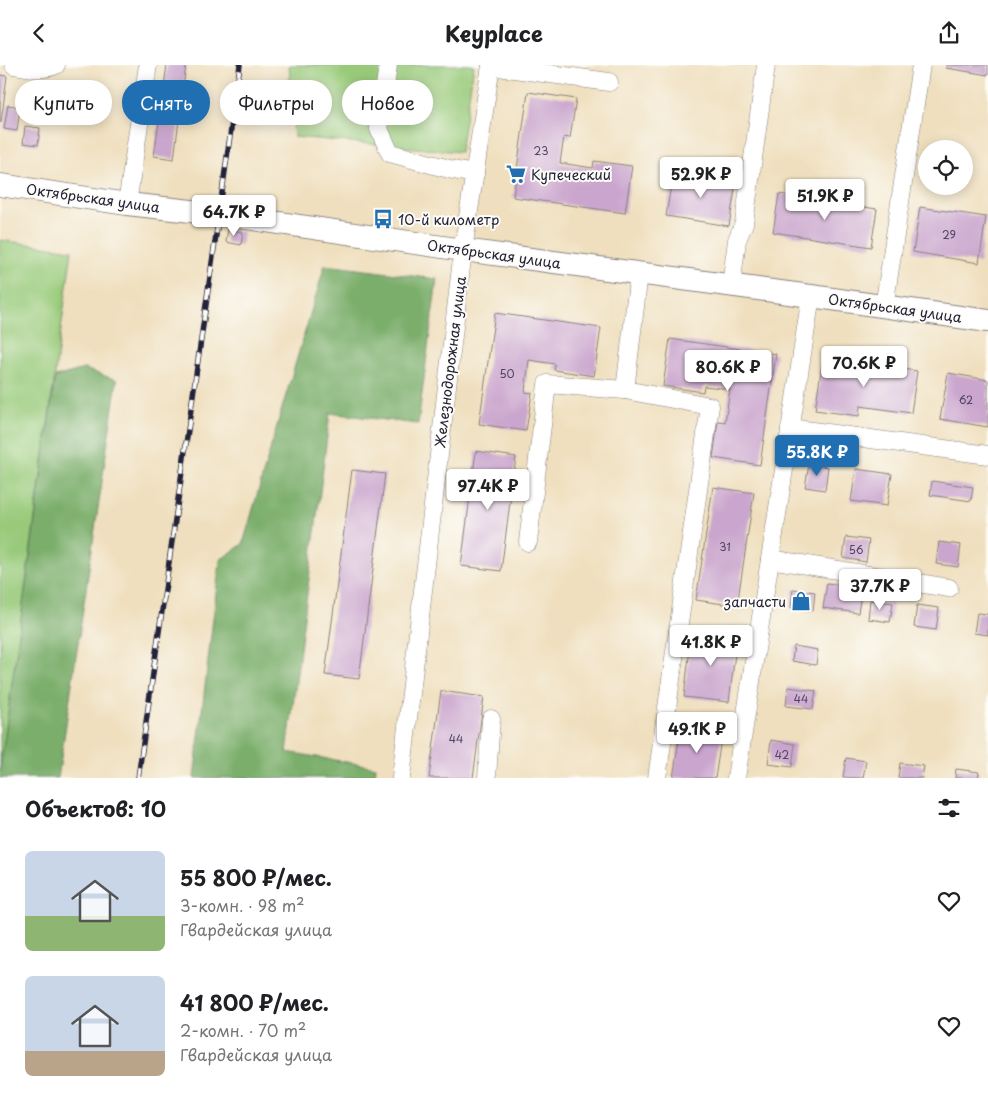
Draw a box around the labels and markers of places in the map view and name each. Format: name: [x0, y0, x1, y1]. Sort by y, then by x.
pin: 52.9K ₽: [655, 157, 747, 199]
supermarket icon: Купеческий: [505, 163, 527, 185]
place label: Купеческий: [531, 164, 611, 185]
pin: 51.9K ₽: [779, 179, 871, 221]
pin: 64.7K ₽: [188, 195, 280, 237]
bus stop icon: 10-й километр: [372, 208, 394, 230]
place label: 10-й километр: [398, 209, 499, 230]
pin: 70.6K ₽: [818, 345, 910, 388]
pin: 80.6K ₽: [682, 349, 774, 392]
pin: 55.8K ₽: [771, 435, 863, 477]
pin: 97.4K ₽: [442, 469, 534, 511]
pin: 37.7K ₽: [834, 569, 926, 611]
shop icon: запчасти: [790, 590, 812, 612]
place label: запчасти: [723, 591, 786, 612]
pin: 41.8K ₽: [665, 625, 757, 667]
pin: 49.1K ₽: [651, 711, 743, 754]

